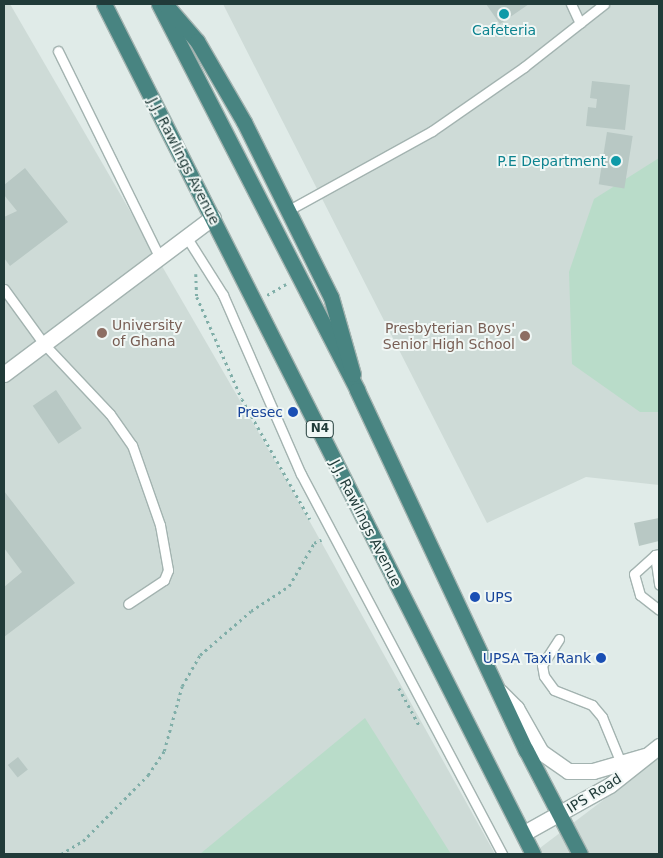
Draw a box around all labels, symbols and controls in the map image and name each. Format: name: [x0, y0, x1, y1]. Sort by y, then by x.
marker: Cafeteria: [498, 8, 510, 20]
place label: Cafeteria: [472, 22, 536, 38]
street label: J.J. Rawlings Avenue: [145, 95, 223, 227]
place label: P.E Department: [497, 153, 606, 169]
marker: P.E Department: [610, 155, 622, 167]
place label: University of Ghana: [112, 317, 183, 350]
place label: Presbyterian Boys' Senior High School: [383, 320, 515, 352]
marker: University of Ghana: [96, 327, 108, 339]
marker: Presbyterian Boys' Senior High School: [519, 330, 531, 342]
place label: Presec: [237, 404, 283, 420]
marker: Presec: [287, 406, 299, 418]
road number: N4: [305, 419, 335, 438]
street label: J.J. Rawlings Avenue: [327, 457, 405, 589]
place label: UPS: [485, 589, 513, 605]
marker: UPS: [469, 591, 481, 603]
place label: UPSA Taxi Rank: [483, 650, 591, 666]
marker: UPSA Taxi Rank: [595, 652, 607, 664]
street label: IPS Road: [564, 770, 624, 816]

